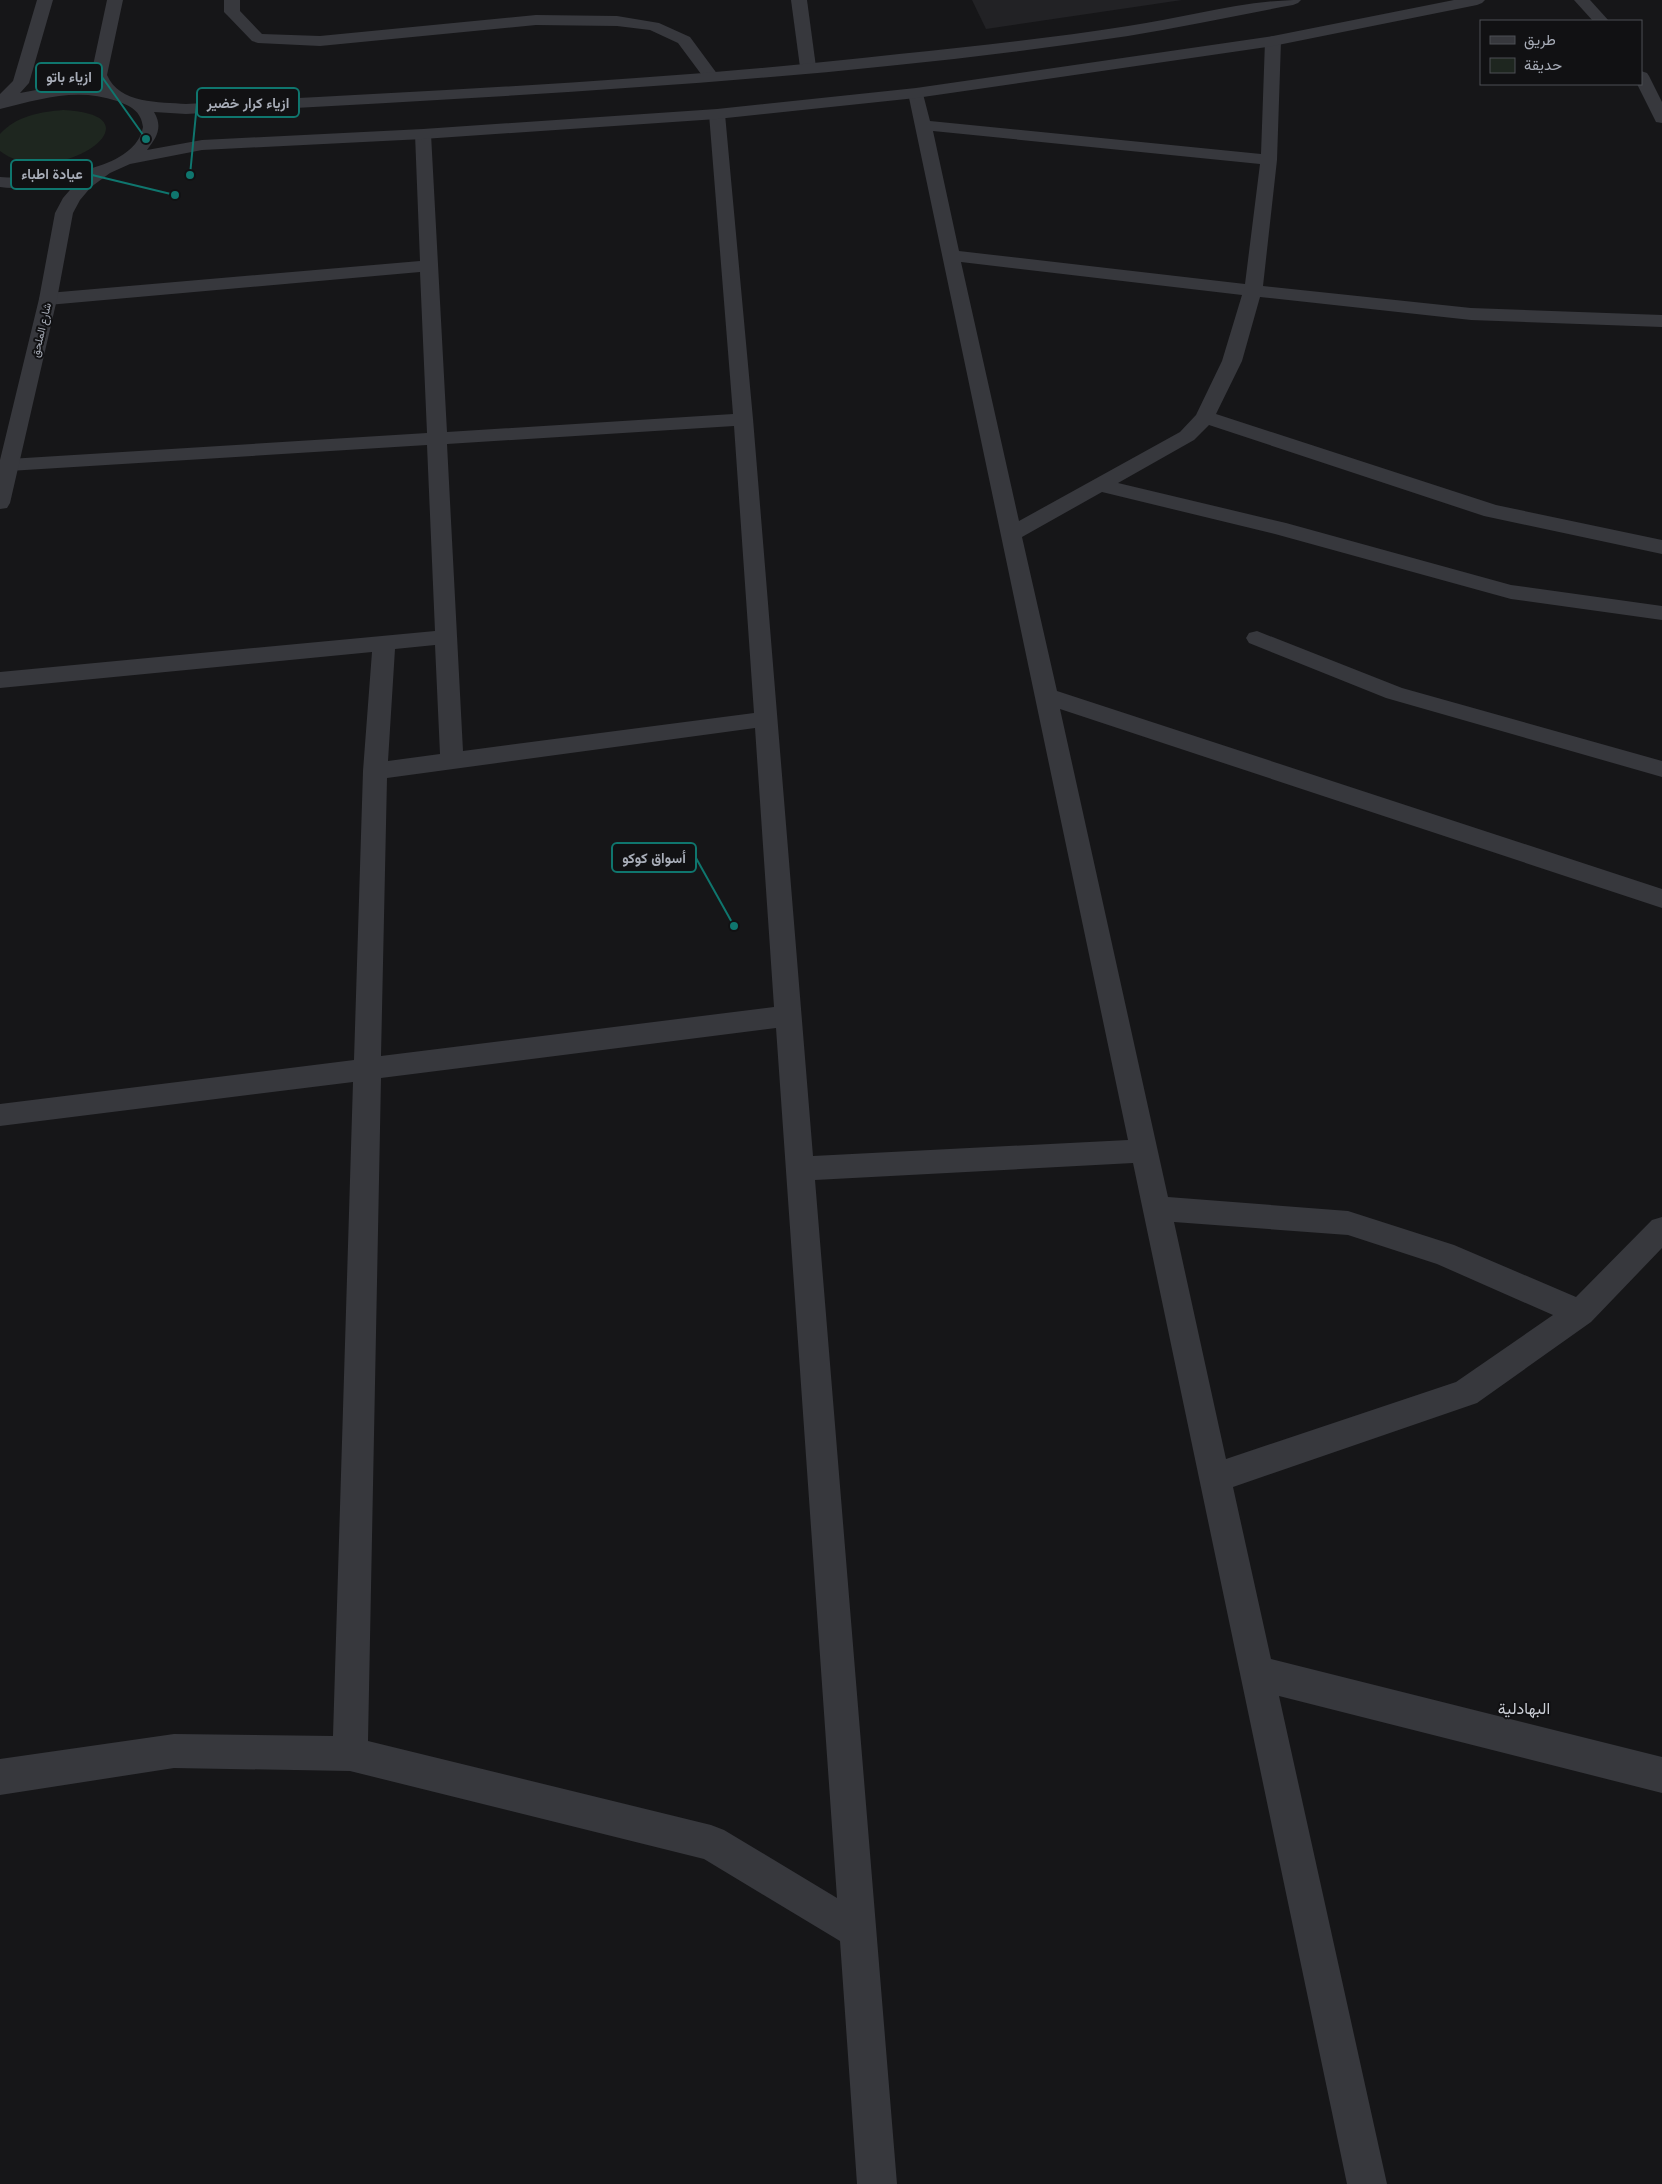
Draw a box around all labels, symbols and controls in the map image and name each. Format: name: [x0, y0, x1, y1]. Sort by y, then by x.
legend: [1480, 20, 1642, 85]
text: طريق: [1524, 29, 1556, 50]
text: حديقة: [1524, 54, 1562, 74]
callout: ازياء باتو: [36, 63, 102, 92]
text: ازياء باتو: [46, 67, 92, 86]
callout: ازياء كرار خضير: [197, 88, 299, 117]
text: ازياء كرار خضير: [206, 93, 289, 112]
callout: عيادة اطباء: [11, 160, 92, 189]
text: عيادة اطباء: [21, 164, 83, 183]
street label: شارع الملحق: [27, 301, 55, 359]
callout: أسواق كوكو: [612, 843, 696, 872]
text: أسواق كوكو: [622, 848, 686, 867]
district label: البهادلية: [1498, 1697, 1550, 1719]

